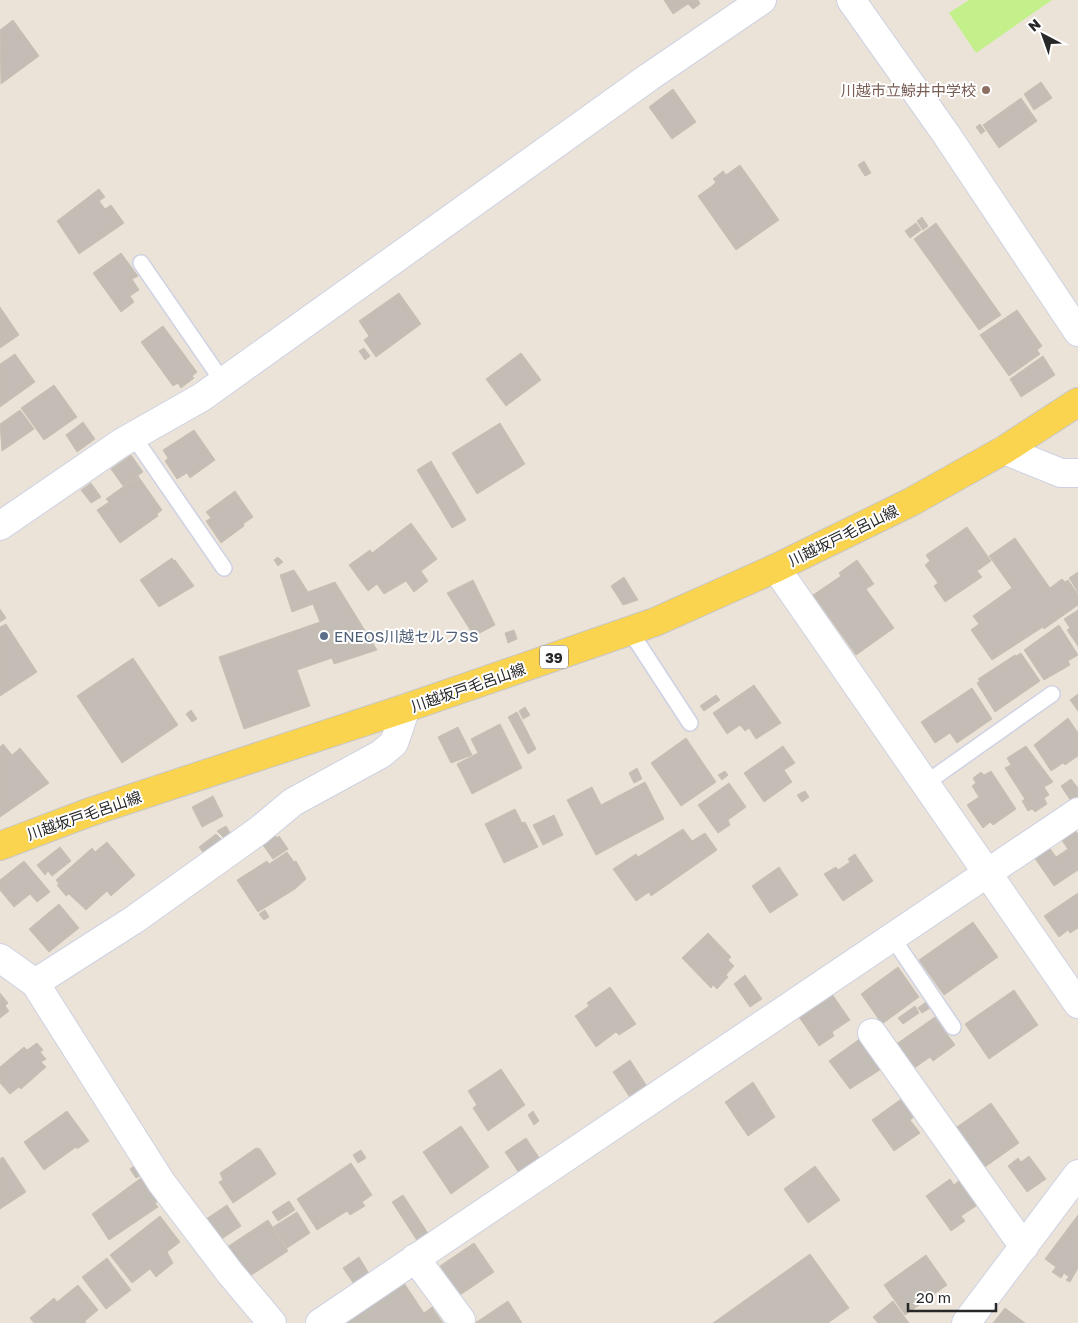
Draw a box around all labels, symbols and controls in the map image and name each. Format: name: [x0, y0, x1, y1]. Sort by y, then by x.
north arrow: [1018, 10, 1068, 60]
text: N: [1025, 15, 1044, 35]
place label: 川越市立鯨井中学校: [841, 81, 976, 99]
marker: 川越市立鯨井中学校: [980, 84, 992, 96]
street label: 川越坂戸毛呂山線: [785, 501, 901, 569]
place label: ENEOS川越セルフSS: [334, 627, 479, 645]
marker: ENEOS川越セルフSS: [318, 630, 330, 642]
road number: 39: [540, 646, 568, 669]
street label: 川越坂戸毛呂山線: [408, 659, 528, 715]
street label: 川越坂戸毛呂山線: [24, 787, 144, 843]
scale bar: [908, 1280, 996, 1312]
text: 20 m: [916, 1288, 951, 1306]

